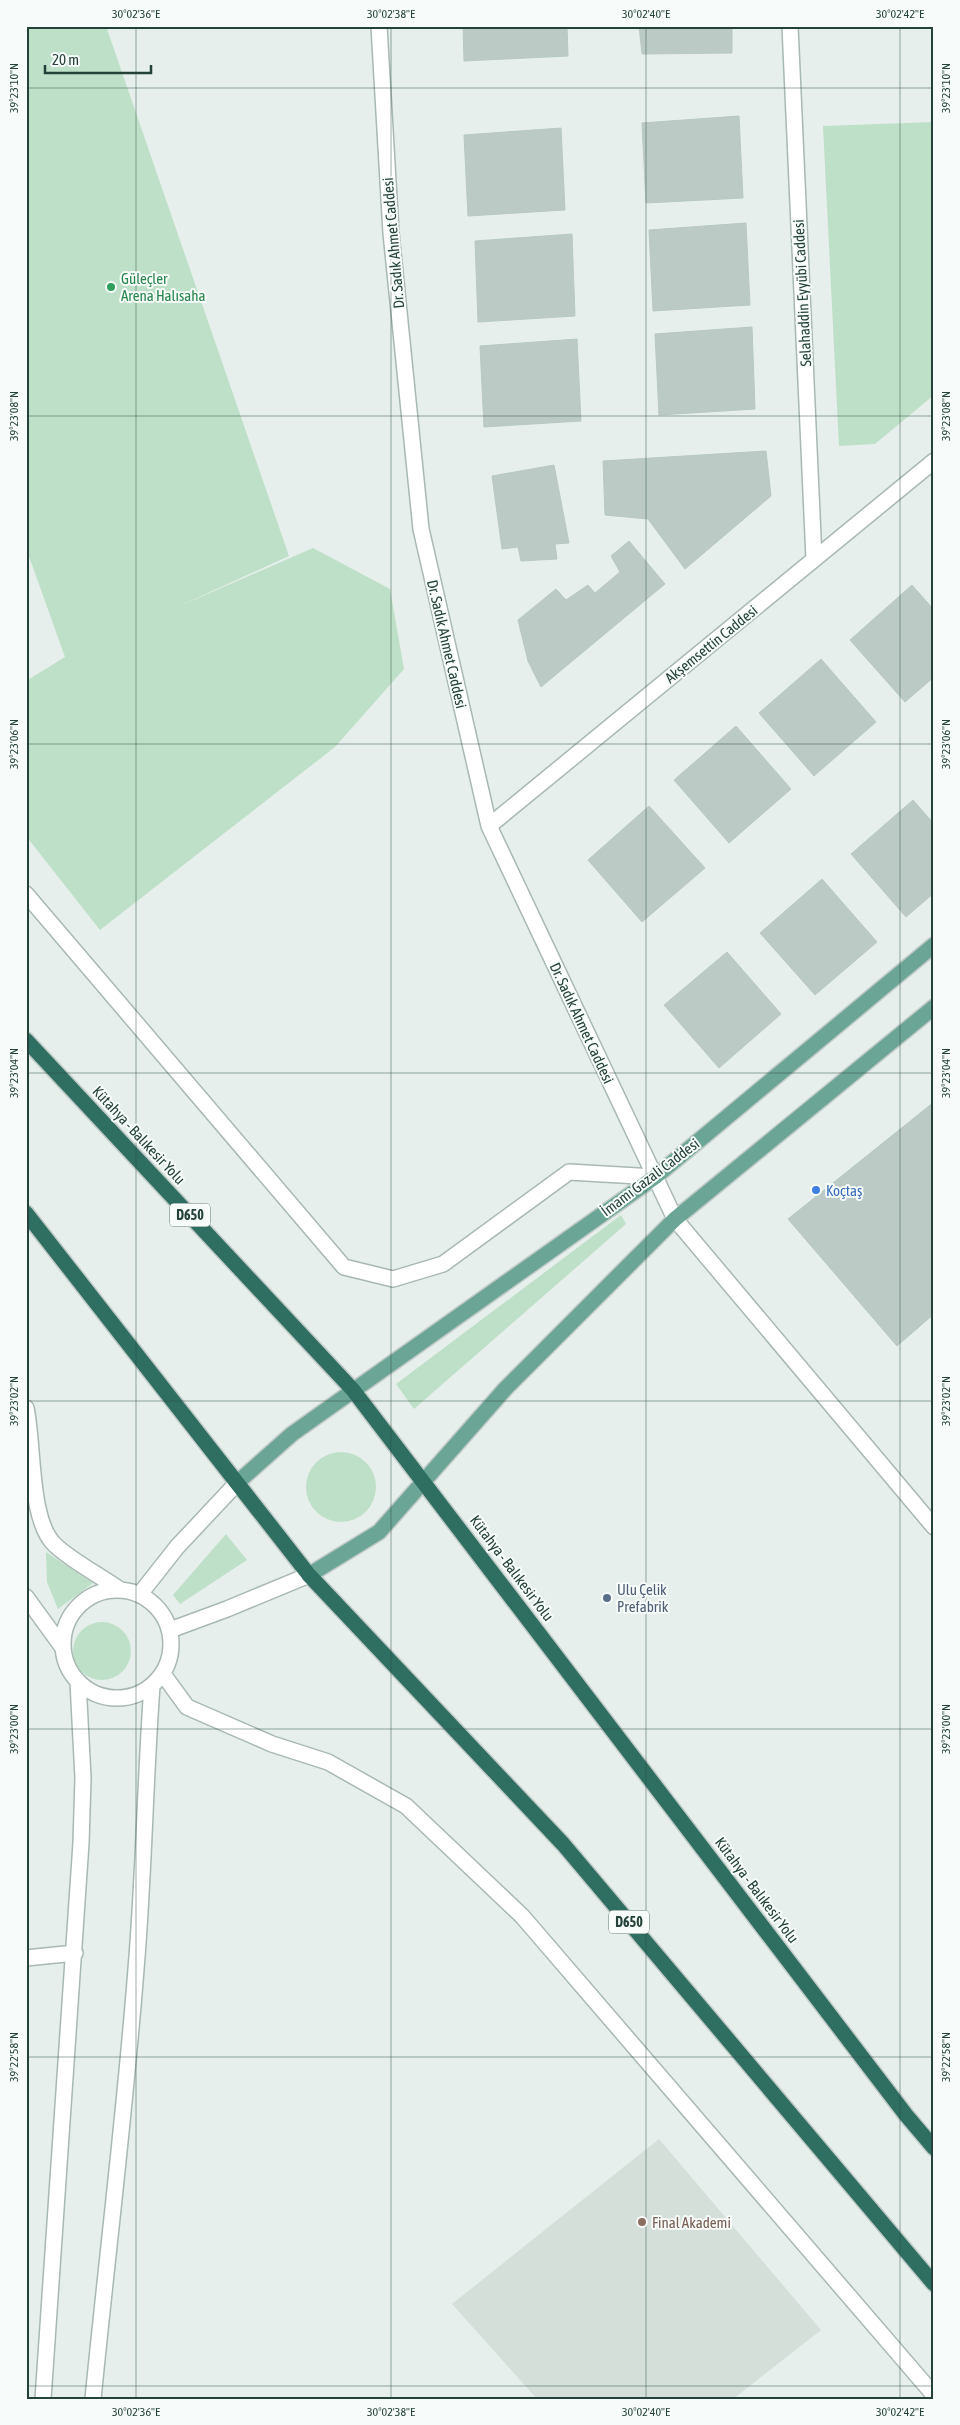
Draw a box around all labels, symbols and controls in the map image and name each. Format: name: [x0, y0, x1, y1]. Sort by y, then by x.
text: 30°02'36"E: [112, 7, 160, 21]
text: 30°02'38"E: [367, 7, 415, 21]
text: 30°02'40"E: [622, 7, 670, 21]
text: 30°02'42"E: [876, 7, 924, 21]
scale bar: [45, 42, 151, 74]
text: 20 m: [52, 51, 79, 68]
text: 39°23'10"N: [7, 63, 21, 113]
text: 39°23'10"N: [939, 63, 953, 113]
street label: Dr. Sadık Ahmet Caddesi: [379, 177, 407, 309]
street label: Selahaddin Eyyübi Caddesi: [790, 219, 814, 367]
place label: Güleçler Arena Halısaha: [121, 270, 206, 304]
marker: Güleçler Arena Halısaha: [105, 281, 117, 293]
text: 39°23'08"N: [7, 391, 21, 441]
text: 39°23'08"N: [939, 391, 953, 441]
street label: Dr. Sadık Ahmet Caddesi: [424, 578, 470, 710]
street label: Akşemsettin Caddesi: [661, 602, 761, 686]
text: 39°23'06"N: [7, 719, 21, 769]
text: 39°23'06"N: [939, 719, 953, 769]
street label: Dr. Sadık Ahmet Caddesi: [546, 960, 618, 1086]
text: 39°23'04"N: [7, 1048, 21, 1098]
text: 39°23'04"N: [939, 1048, 953, 1098]
street label: Kütahya - Balıkesir Yolu: [89, 1082, 189, 1188]
street label: İmamı Gazali Caddesi: [598, 1135, 702, 1219]
place label: Koçtaş: [826, 1182, 862, 1199]
marker: Koçtaş: [810, 1184, 822, 1196]
road number: D650: [170, 1204, 210, 1226]
text: 39°23'02"N: [7, 1376, 21, 1426]
text: 39°23'02"N: [939, 1376, 953, 1426]
street label: Kütahya - Balıkesir Yolu: [467, 1512, 557, 1624]
place label: Ulu Çelik Prefabrik: [617, 1581, 669, 1615]
marker: Ulu Çelik Prefabrik: [601, 1592, 613, 1604]
text: 39°23'00"N: [7, 1704, 21, 1754]
text: 39°23'00"N: [939, 1704, 953, 1754]
street label: Kütahya - Balıkesir Yolu: [712, 1834, 802, 1946]
road number: D650: [609, 1910, 649, 1934]
text: 39°22'58"N: [7, 2032, 21, 2082]
text: 39°22'58"N: [939, 2032, 953, 2082]
place label: Final Akademi: [652, 2214, 731, 2231]
marker: Final Akademi: [636, 2216, 648, 2228]
text: 30°02'36"E: [112, 2405, 160, 2419]
text: 30°02'38"E: [367, 2405, 415, 2419]
text: 30°02'40"E: [622, 2405, 670, 2419]
text: 30°02'42"E: [876, 2405, 924, 2419]

